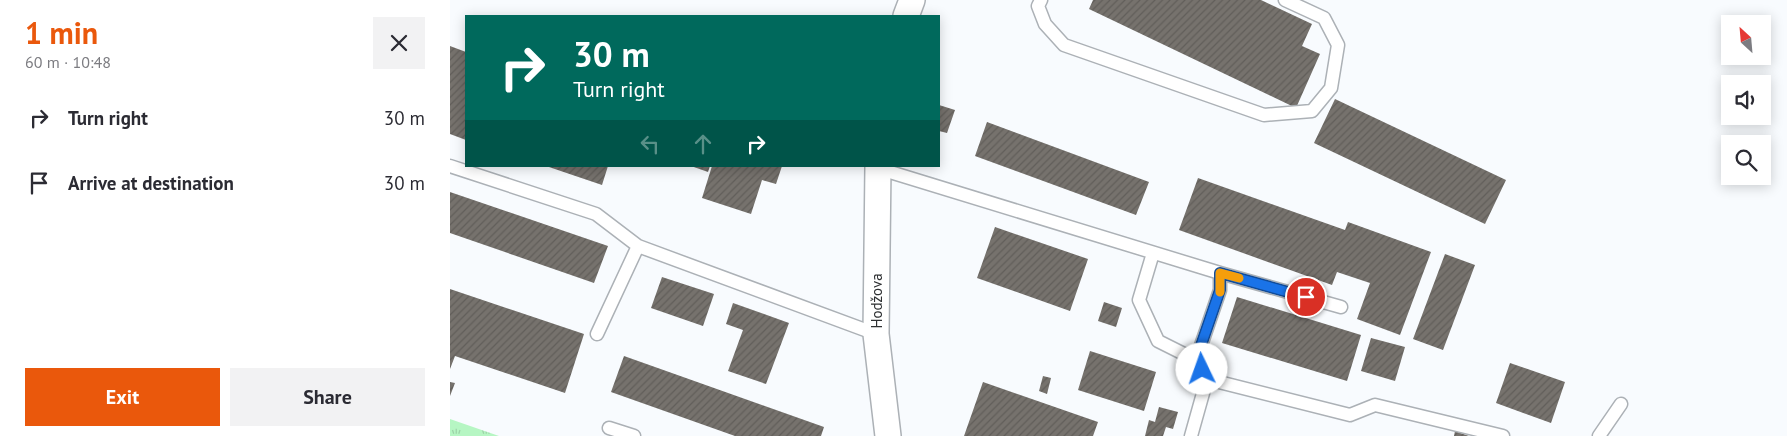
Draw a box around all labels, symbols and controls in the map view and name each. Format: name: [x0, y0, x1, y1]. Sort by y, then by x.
text: 1 min: [25, 13, 98, 52]
north arrow: [1721, 15, 1771, 65]
map controls: [1721, 15, 1771, 185]
button: close: [373, 17, 425, 69]
text: 30 m: [573, 31, 650, 77]
icon: right: [490, 35, 555, 100]
text: 60 m · 10:48: [25, 52, 111, 72]
text: Turn right: [573, 75, 665, 103]
button: sound: [1721, 75, 1771, 125]
icon: right: [25, 104, 53, 132]
text: Turn right: [68, 106, 148, 130]
text: 30 m: [384, 106, 425, 130]
icon: left: [636, 130, 664, 158]
icon: ahead: [689, 130, 717, 158]
icon: right: [742, 130, 770, 158]
button: search: [1721, 135, 1771, 185]
icon: arrive: [25, 169, 53, 197]
text: Arrive at destination: [68, 171, 234, 195]
text: 30 m: [384, 171, 425, 195]
street label: Hodžova: [867, 273, 886, 329]
pin: [1285, 276, 1327, 318]
icon: arrive: [1292, 283, 1320, 311]
position arrow: [1175, 342, 1227, 394]
button: Exit: [25, 368, 220, 426]
button: Share: [230, 368, 425, 426]

